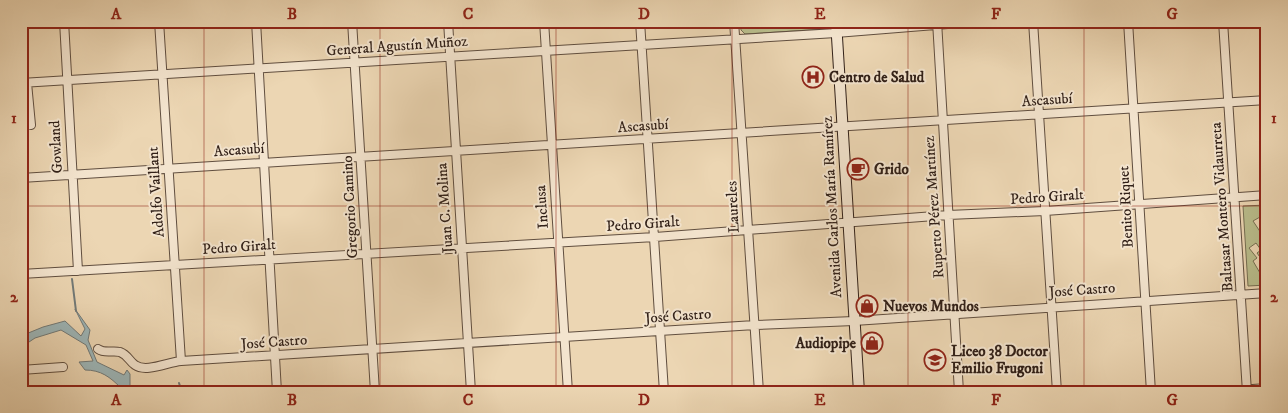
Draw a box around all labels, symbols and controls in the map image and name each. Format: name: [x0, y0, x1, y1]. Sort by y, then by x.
text: A: [110, 4, 122, 24]
text: B: [287, 4, 297, 24]
text: C: [463, 4, 473, 24]
text: D: [638, 4, 650, 24]
text: E: [814, 4, 826, 24]
text: F: [991, 4, 1001, 24]
text: G: [1166, 4, 1178, 24]
street label: General Agustín Muñoz: [326, 32, 469, 60]
hospital icon: Centro de Salud: [801, 65, 825, 89]
place label: Centro de Salud: [829, 68, 925, 87]
street label: Ascasubí: [1021, 89, 1074, 111]
text: 1: [11, 108, 17, 128]
text: 1: [1271, 108, 1277, 128]
street label: Ascasubí: [617, 115, 670, 137]
street label: Avenida Carlos María Ramírez: [818, 115, 846, 298]
street label: Gowland: [45, 119, 67, 174]
street label: Baltasar Montero Vidaurreta: [1207, 121, 1237, 293]
street label: Ruperto Pérez Martínez: [920, 135, 948, 279]
street label: Ascasubí: [213, 139, 266, 161]
street label: Adolfo Vaillant: [143, 146, 169, 238]
street label: Gregorio Camino: [338, 155, 362, 259]
cafe icon: Grido: [846, 157, 870, 181]
place label: Grido: [874, 160, 909, 179]
street label: Juan C. Molina: [432, 162, 458, 256]
street label: Benito Riquet: [1114, 165, 1138, 249]
street label: Laureles: [722, 181, 744, 233]
street label: Inclusa: [531, 184, 553, 229]
street label: Pedro Giralt: [1009, 185, 1085, 209]
street label: Pedro Giralt: [605, 212, 681, 236]
street label: Pedro Giralt: [201, 235, 277, 259]
street label: José Castro: [1046, 278, 1116, 302]
text: 2: [10, 287, 19, 307]
text: 2: [1270, 287, 1279, 307]
shop icon: Nuevos Mundos: [855, 294, 879, 318]
place label: Nuevos Mundos: [883, 297, 979, 316]
street label: José Castro: [642, 304, 712, 328]
street label: José Castro: [238, 330, 308, 354]
shop icon: Audiopipe: [860, 331, 884, 355]
place label: Audiopipe: [794, 334, 857, 353]
place label: Liceo 38 Doctor Emilio Frugoni: [951, 342, 1048, 378]
school or university icon: Liceo 38 Doctor Emilio Frugoni: [923, 348, 947, 372]
text: A: [110, 390, 122, 410]
text: B: [287, 390, 297, 410]
text: C: [463, 390, 473, 410]
text: D: [638, 390, 650, 410]
text: E: [814, 390, 826, 410]
text: F: [991, 390, 1001, 410]
text: G: [1166, 390, 1178, 410]

